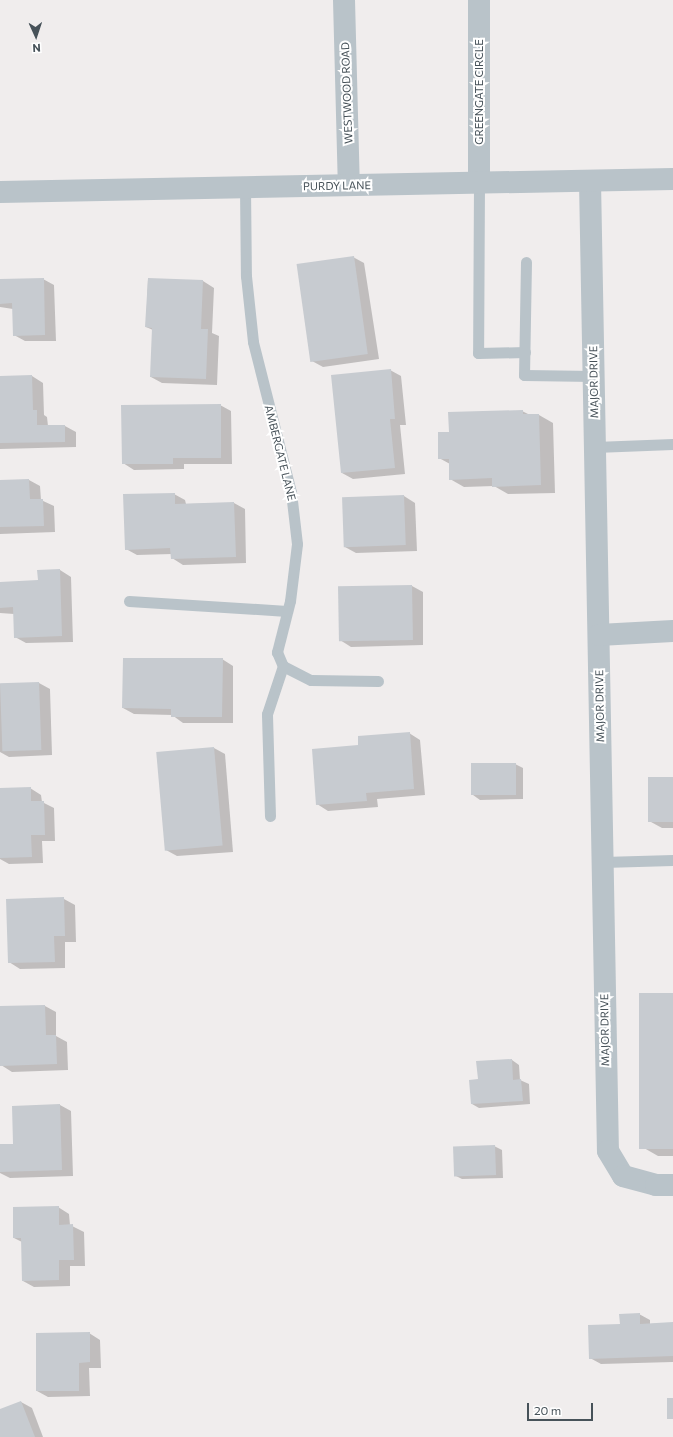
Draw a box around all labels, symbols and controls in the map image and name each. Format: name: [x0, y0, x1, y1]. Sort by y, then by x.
north arrow: [16, 16, 56, 56]
street label: GREENGATE CIRCLE: [472, 39, 486, 145]
text: N: [32, 42, 41, 55]
street label: WESTWOOD ROAD: [339, 42, 355, 144]
street label: PURDY LANE: [303, 179, 371, 193]
street label: MAJOR DRIVE: [587, 346, 601, 418]
street label: AMBERGATE LANE: [262, 404, 298, 502]
street label: MAJOR DRIVE: [593, 670, 607, 742]
street label: MAJOR DRIVE: [598, 994, 612, 1066]
scale bar: [529, 1395, 595, 1421]
text: 20 m: [534, 1403, 561, 1417]

